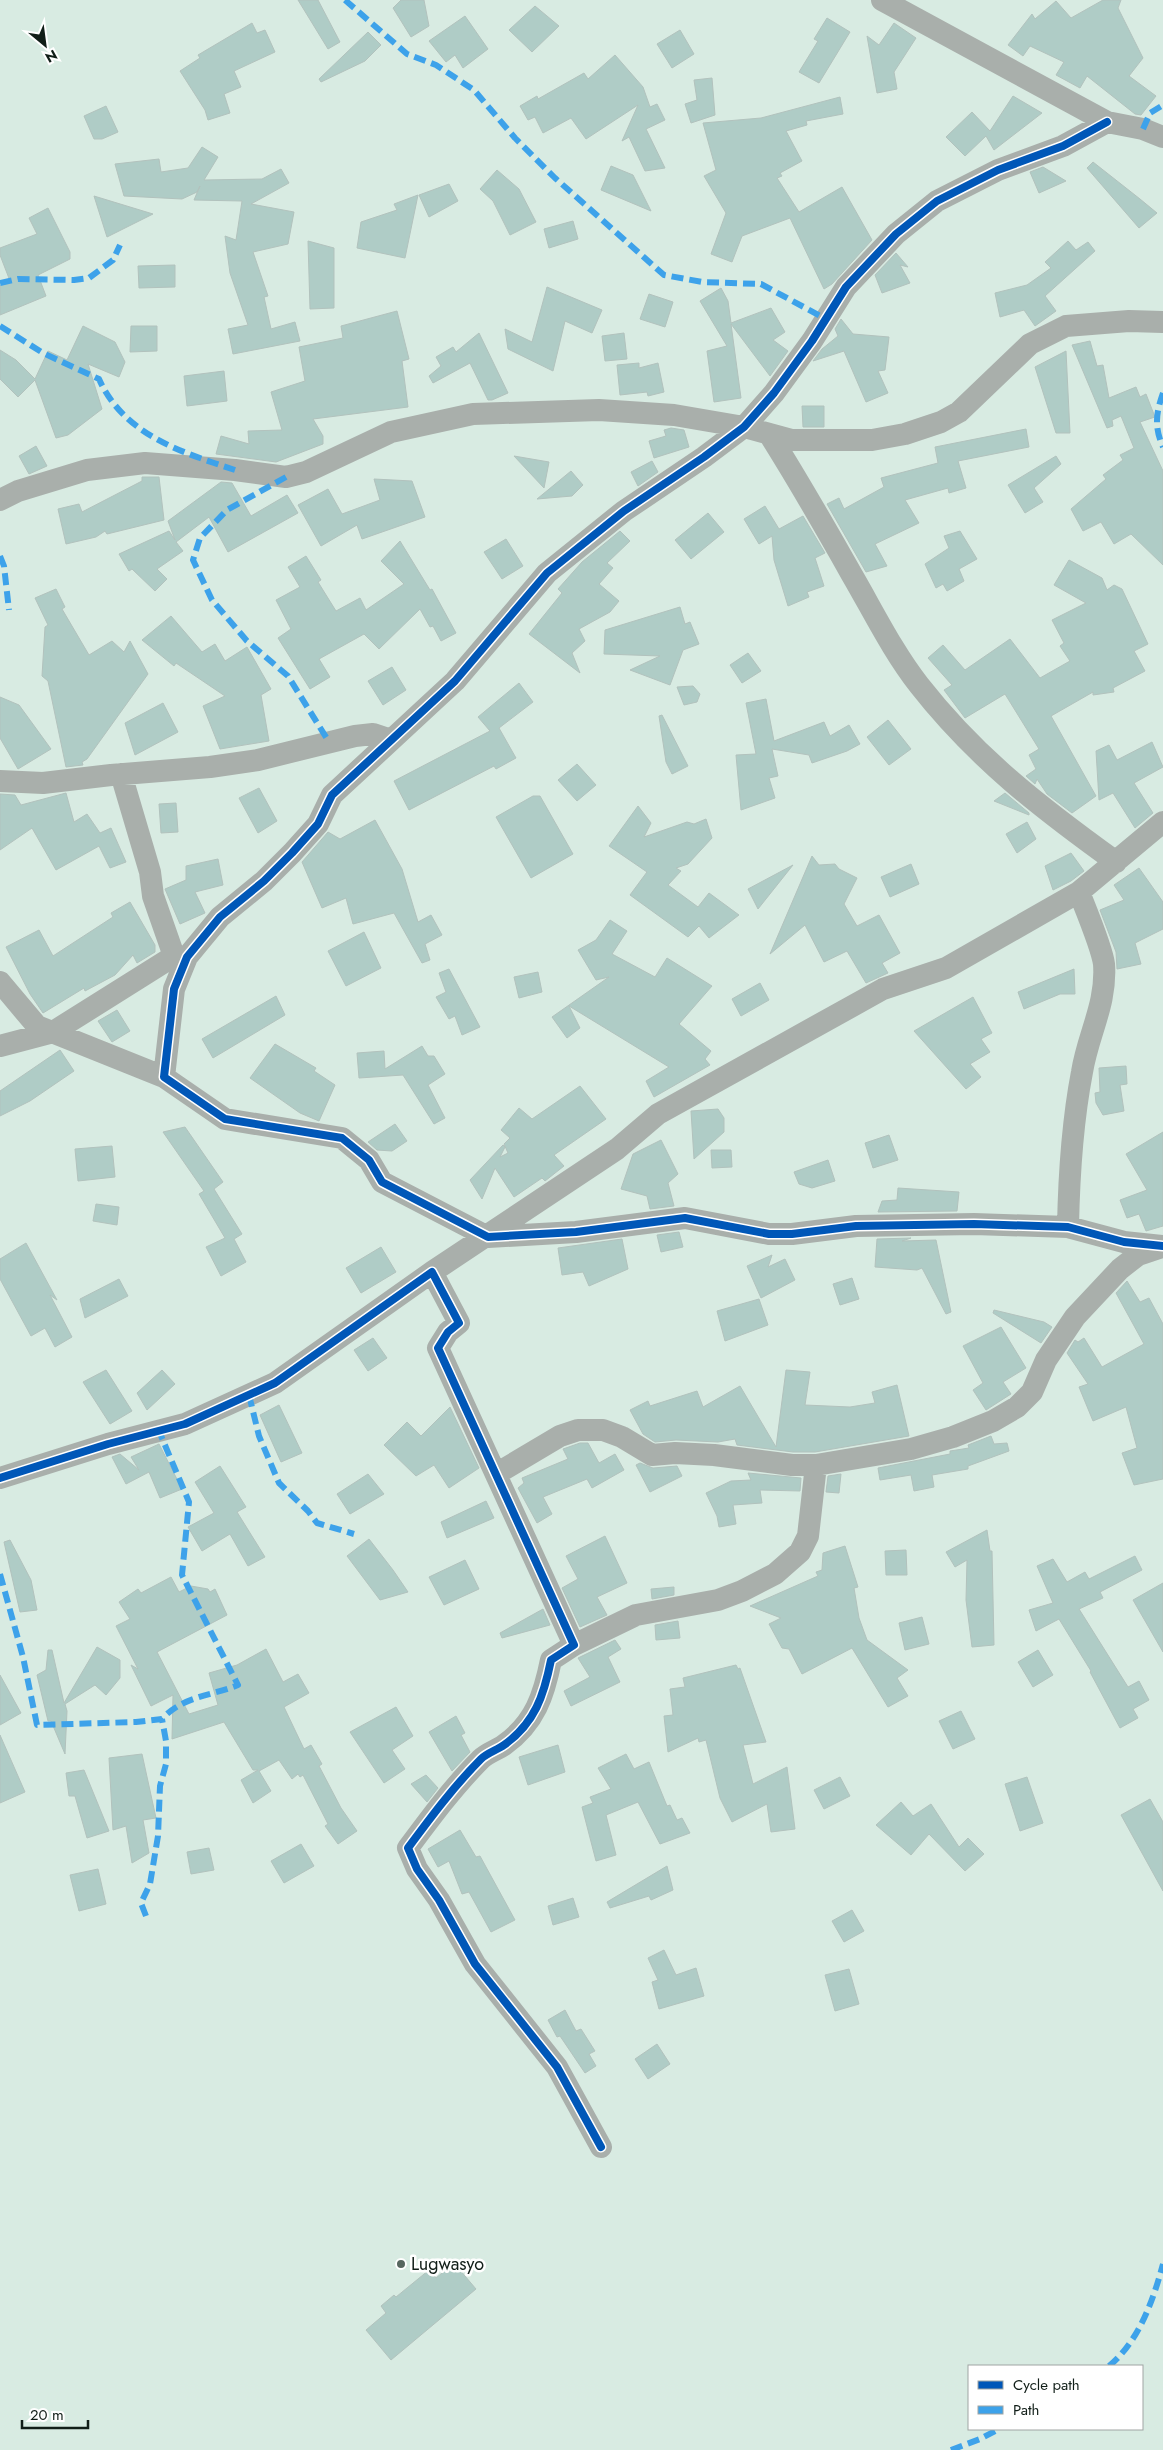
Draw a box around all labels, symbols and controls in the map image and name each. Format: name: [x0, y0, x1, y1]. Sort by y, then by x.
north arrow: [20, 20, 70, 70]
text: N: [42, 45, 61, 68]
place label: Lugwasyo: [411, 2251, 484, 2277]
marker: Lugwasyo: [395, 2258, 407, 2270]
legend: [968, 2365, 1143, 2430]
text: Cycle path: [1013, 2374, 1080, 2396]
scale bar: [22, 2398, 89, 2430]
text: Path: [1013, 2399, 1039, 2421]
text: 20 m: [30, 2404, 64, 2426]

